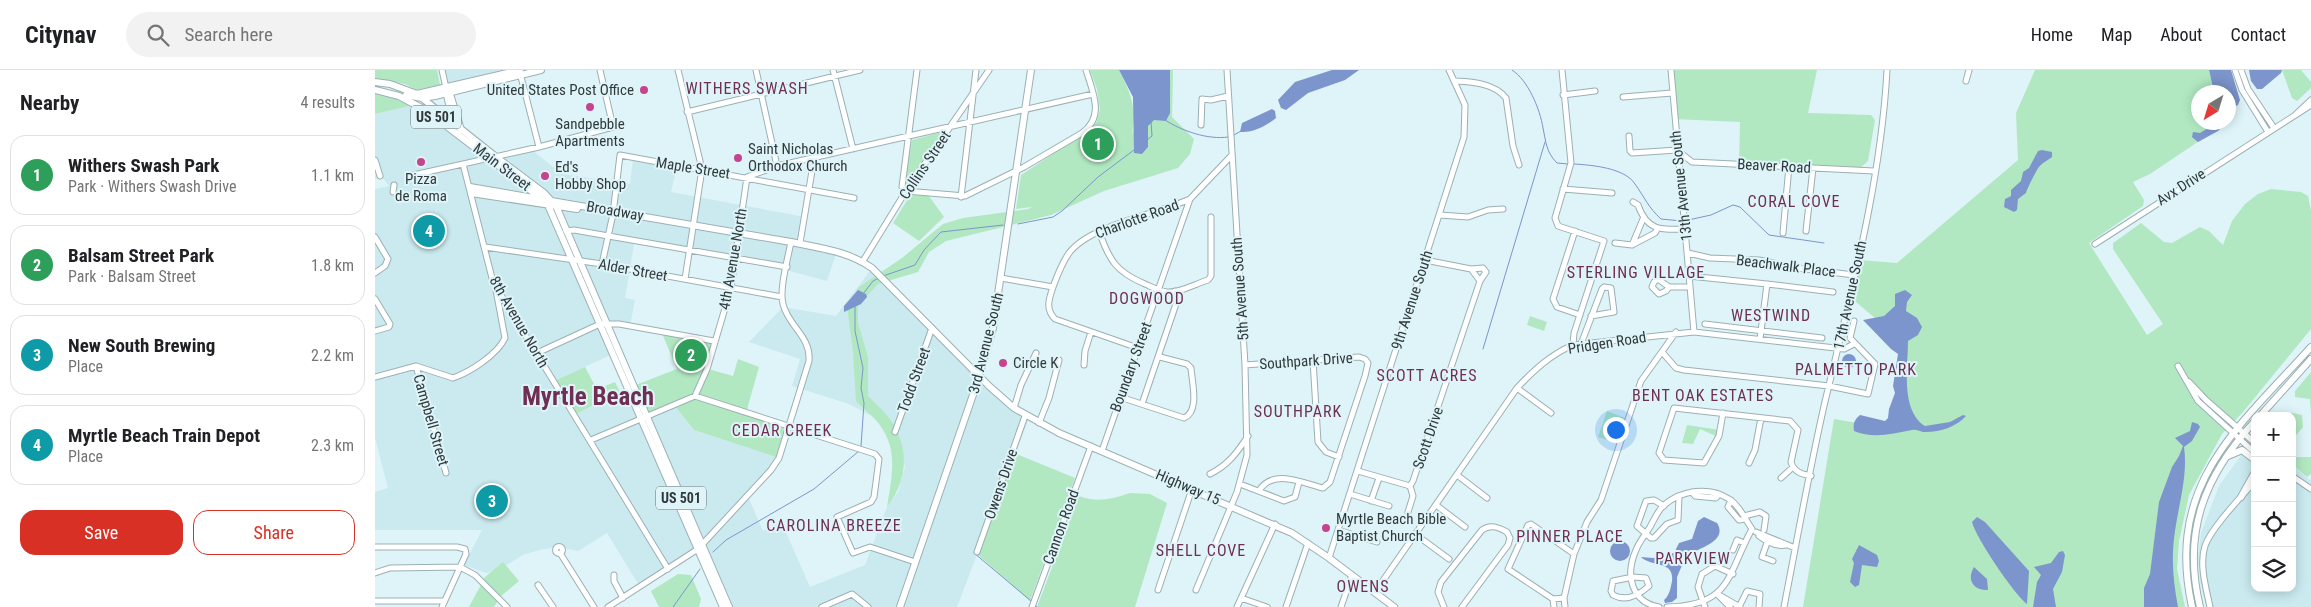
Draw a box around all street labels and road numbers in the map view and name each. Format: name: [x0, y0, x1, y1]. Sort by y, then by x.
road number: US 501: [411, 106, 461, 128]
street label: Collins Street: [895, 127, 955, 203]
street label: 13th Avenue South: [1666, 130, 1696, 242]
street label: Main Street: [469, 139, 535, 195]
street label: Maple Street: [655, 153, 731, 183]
street label: Beaver Road: [1737, 155, 1811, 177]
street label: Avx Drive: [2153, 165, 2209, 209]
street label: Charlotte Road: [1093, 196, 1181, 242]
street label: Broadway: [585, 197, 645, 225]
street label: 4th Avenue North: [715, 207, 751, 311]
street label: 5th Avenue South: [1227, 237, 1253, 341]
street label: 17th Avenue South: [1830, 239, 1870, 351]
street label: 9th Avenue South: [1387, 248, 1437, 352]
street label: Beachwalk Place: [1735, 251, 1837, 281]
street label: Alder Street: [597, 255, 669, 285]
street label: 8th Avenue North: [486, 273, 552, 371]
street label: 3rd Avenue South: [965, 291, 1007, 395]
street label: Boundary Street: [1106, 320, 1156, 414]
street label: Pridgen Road: [1567, 328, 1647, 358]
street label: Todd Street: [894, 345, 934, 415]
street label: Southpark Drive: [1259, 349, 1353, 373]
street label: Campbell Street: [409, 372, 453, 468]
street label: Scott Drive: [1409, 405, 1447, 471]
street label: Owens Drive: [981, 446, 1021, 522]
street label: Highway 15: [1153, 465, 1223, 509]
road number: US 501: [656, 486, 706, 509]
street label: Cannon Road: [1039, 487, 1083, 567]

